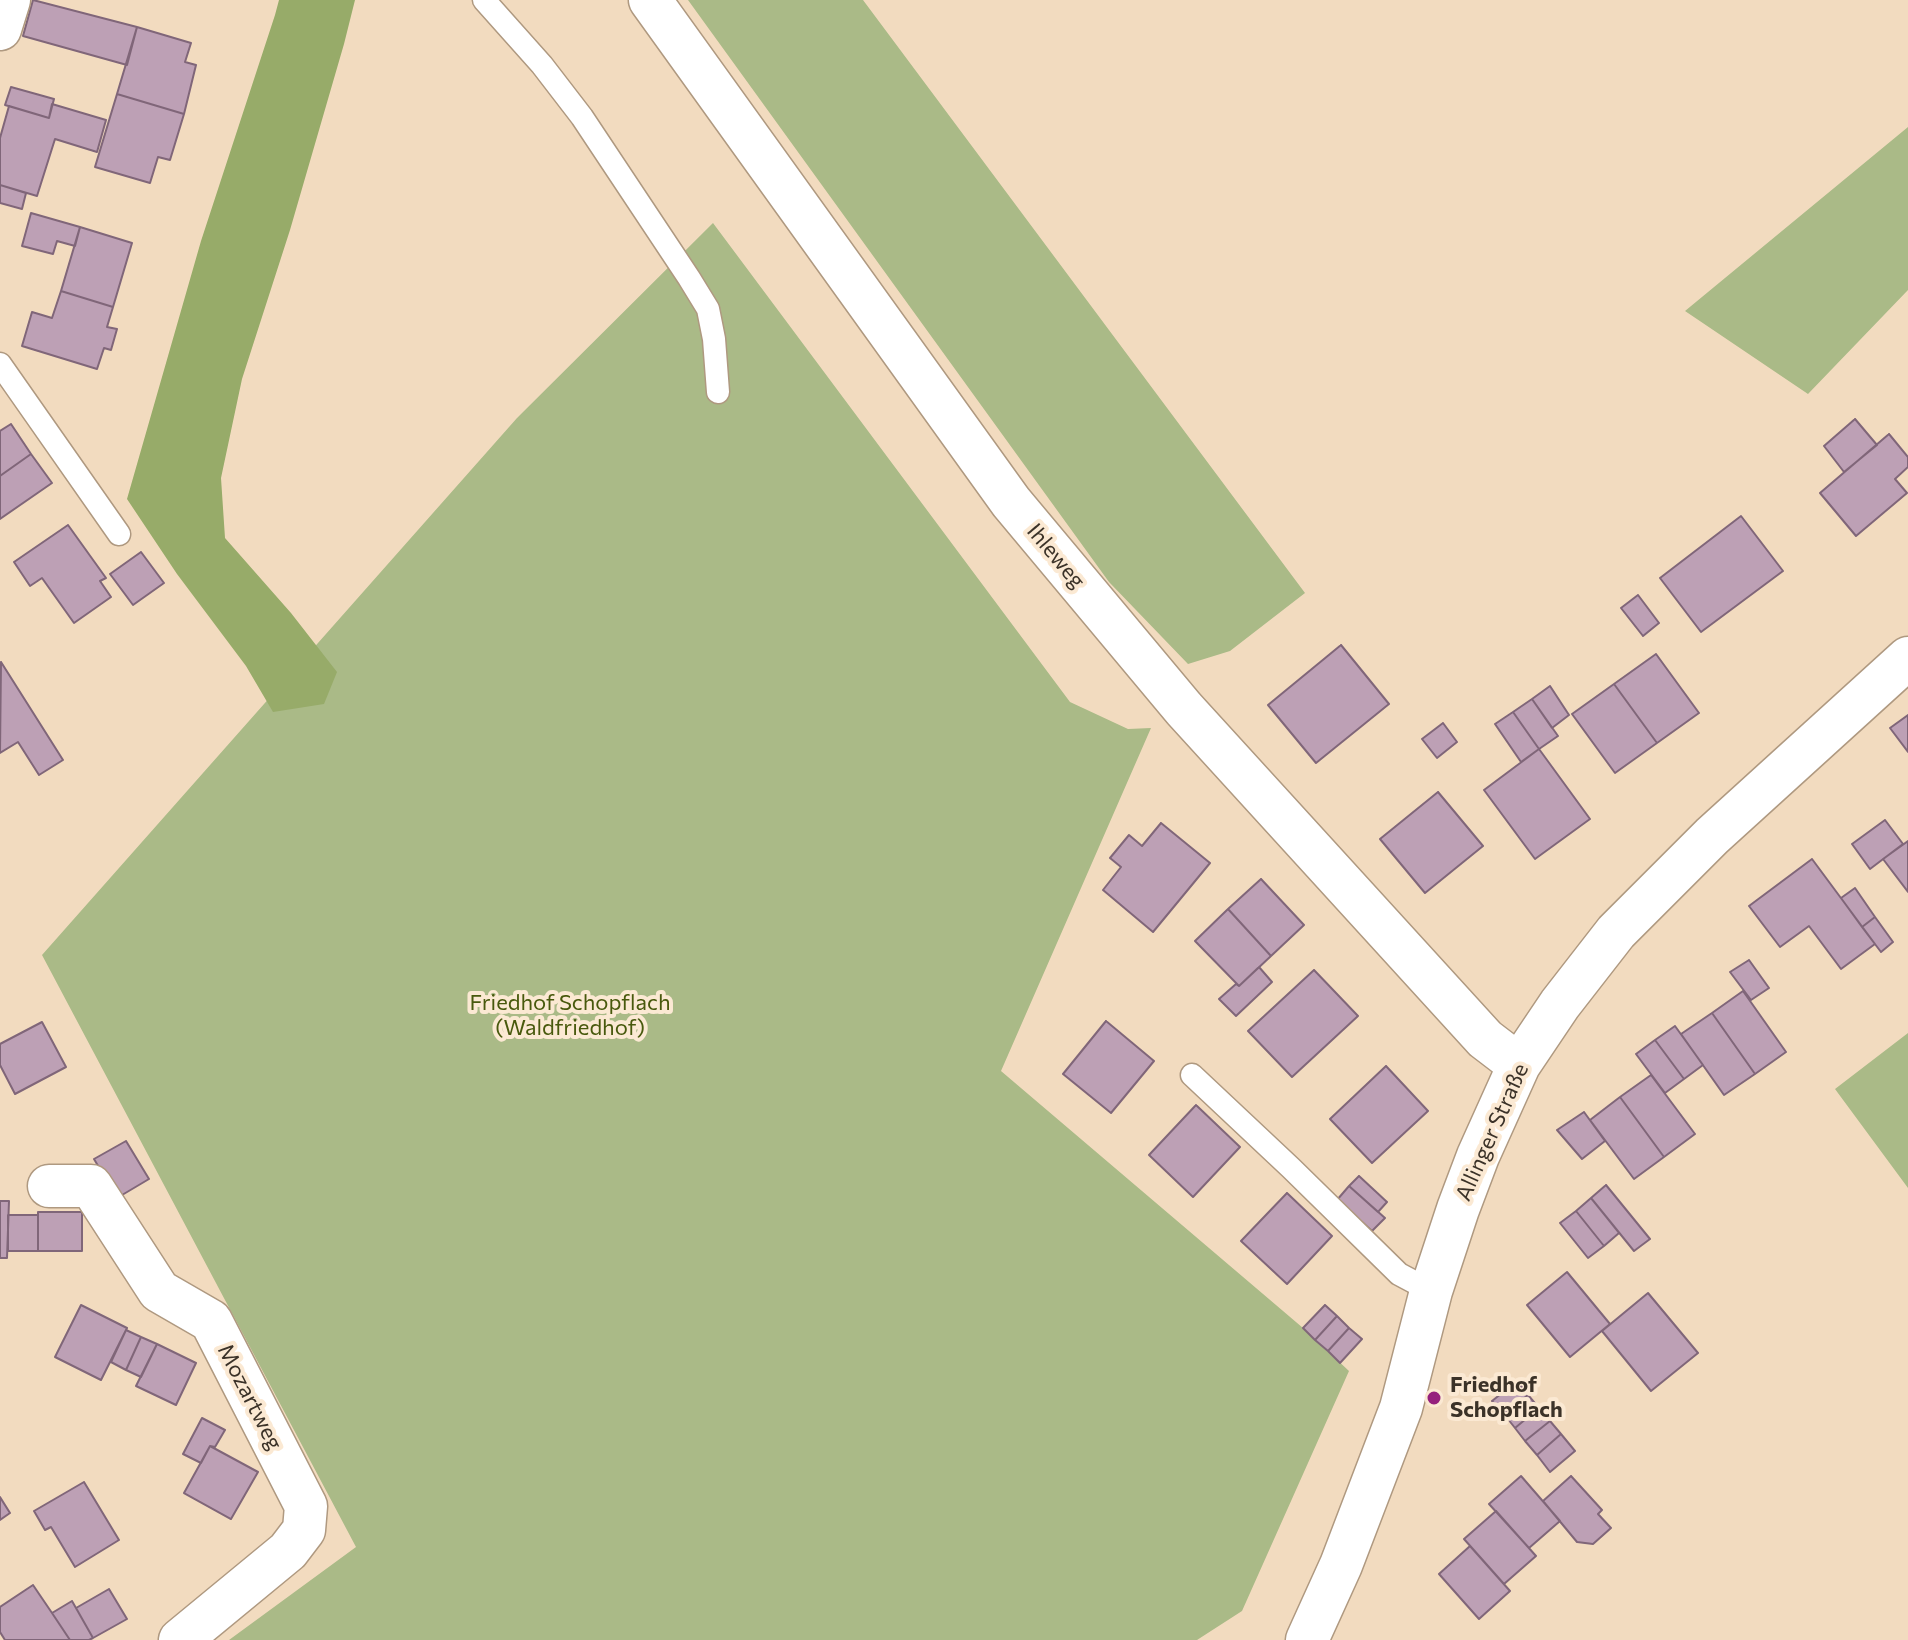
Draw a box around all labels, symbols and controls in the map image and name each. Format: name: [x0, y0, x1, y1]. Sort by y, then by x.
street label: Ihleweg: [1021, 518, 1091, 594]
park label: Friedhof Schopflach (Waldfriedhof): [469, 990, 671, 1042]
street label: Allinger Straße: [1450, 1059, 1534, 1205]
street label: Mozartweg: [212, 1340, 288, 1454]
place label: Friedhof Schopflach: [1450, 1372, 1563, 1424]
marker: Friedhof Schopflach: [1425, 1389, 1443, 1407]

